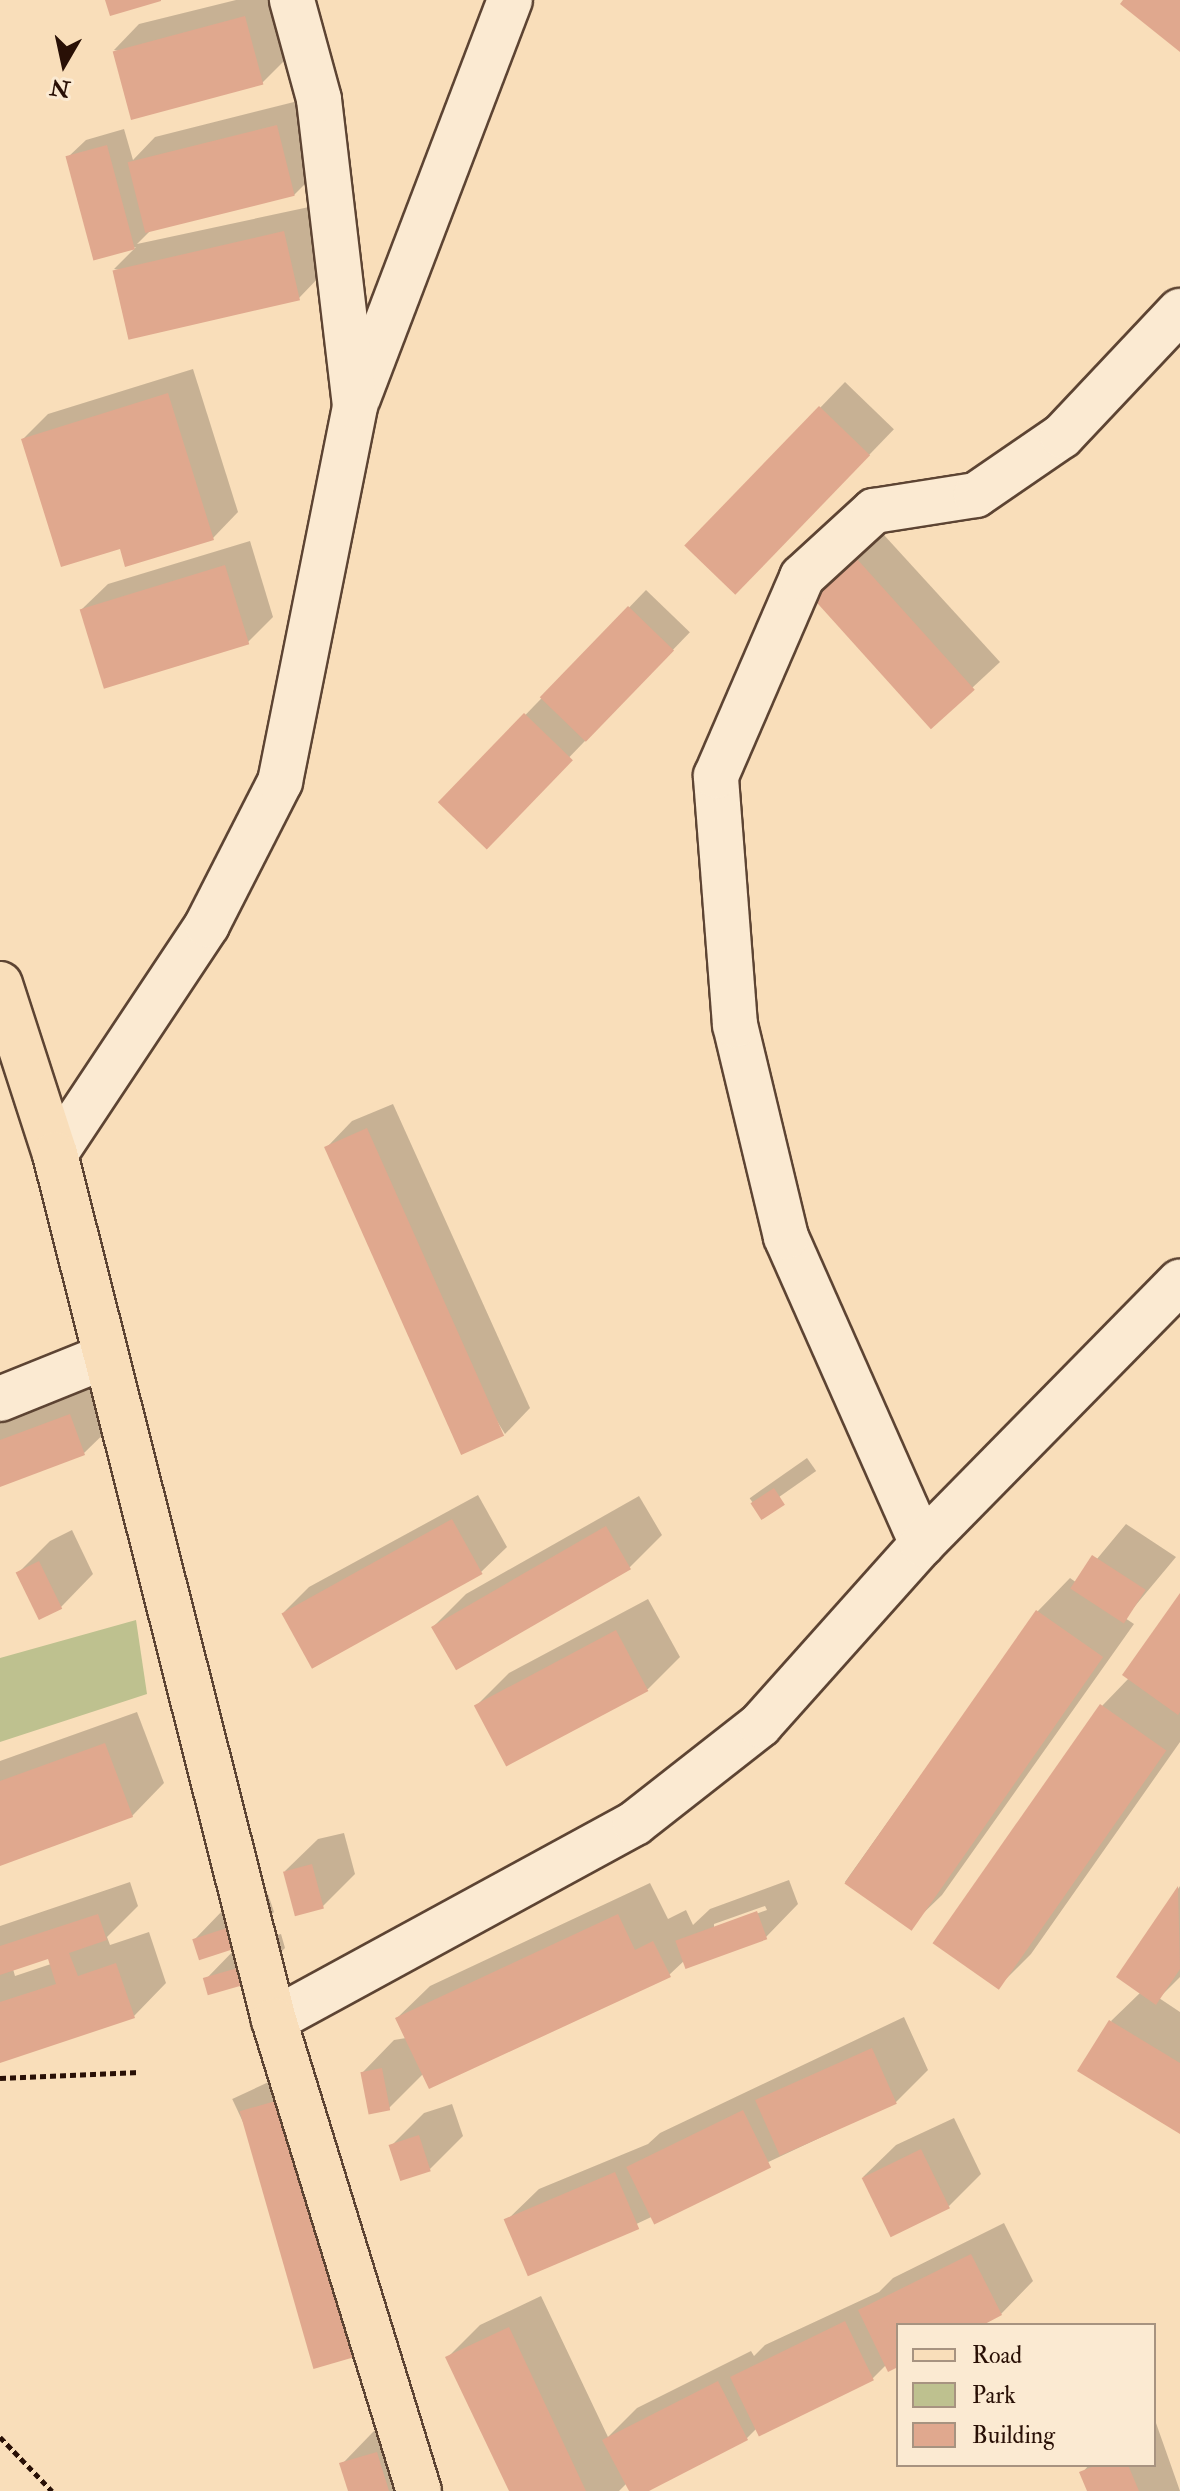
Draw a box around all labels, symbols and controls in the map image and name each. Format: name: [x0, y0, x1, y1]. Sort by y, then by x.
north arrow: [24, 24, 104, 104]
text: N: [48, 72, 72, 103]
legend: [896, 2323, 1156, 2467]
text: Road: [972, 2340, 1022, 2371]
text: Park: [972, 2380, 1016, 2411]
text: Building: [972, 2420, 1055, 2451]

